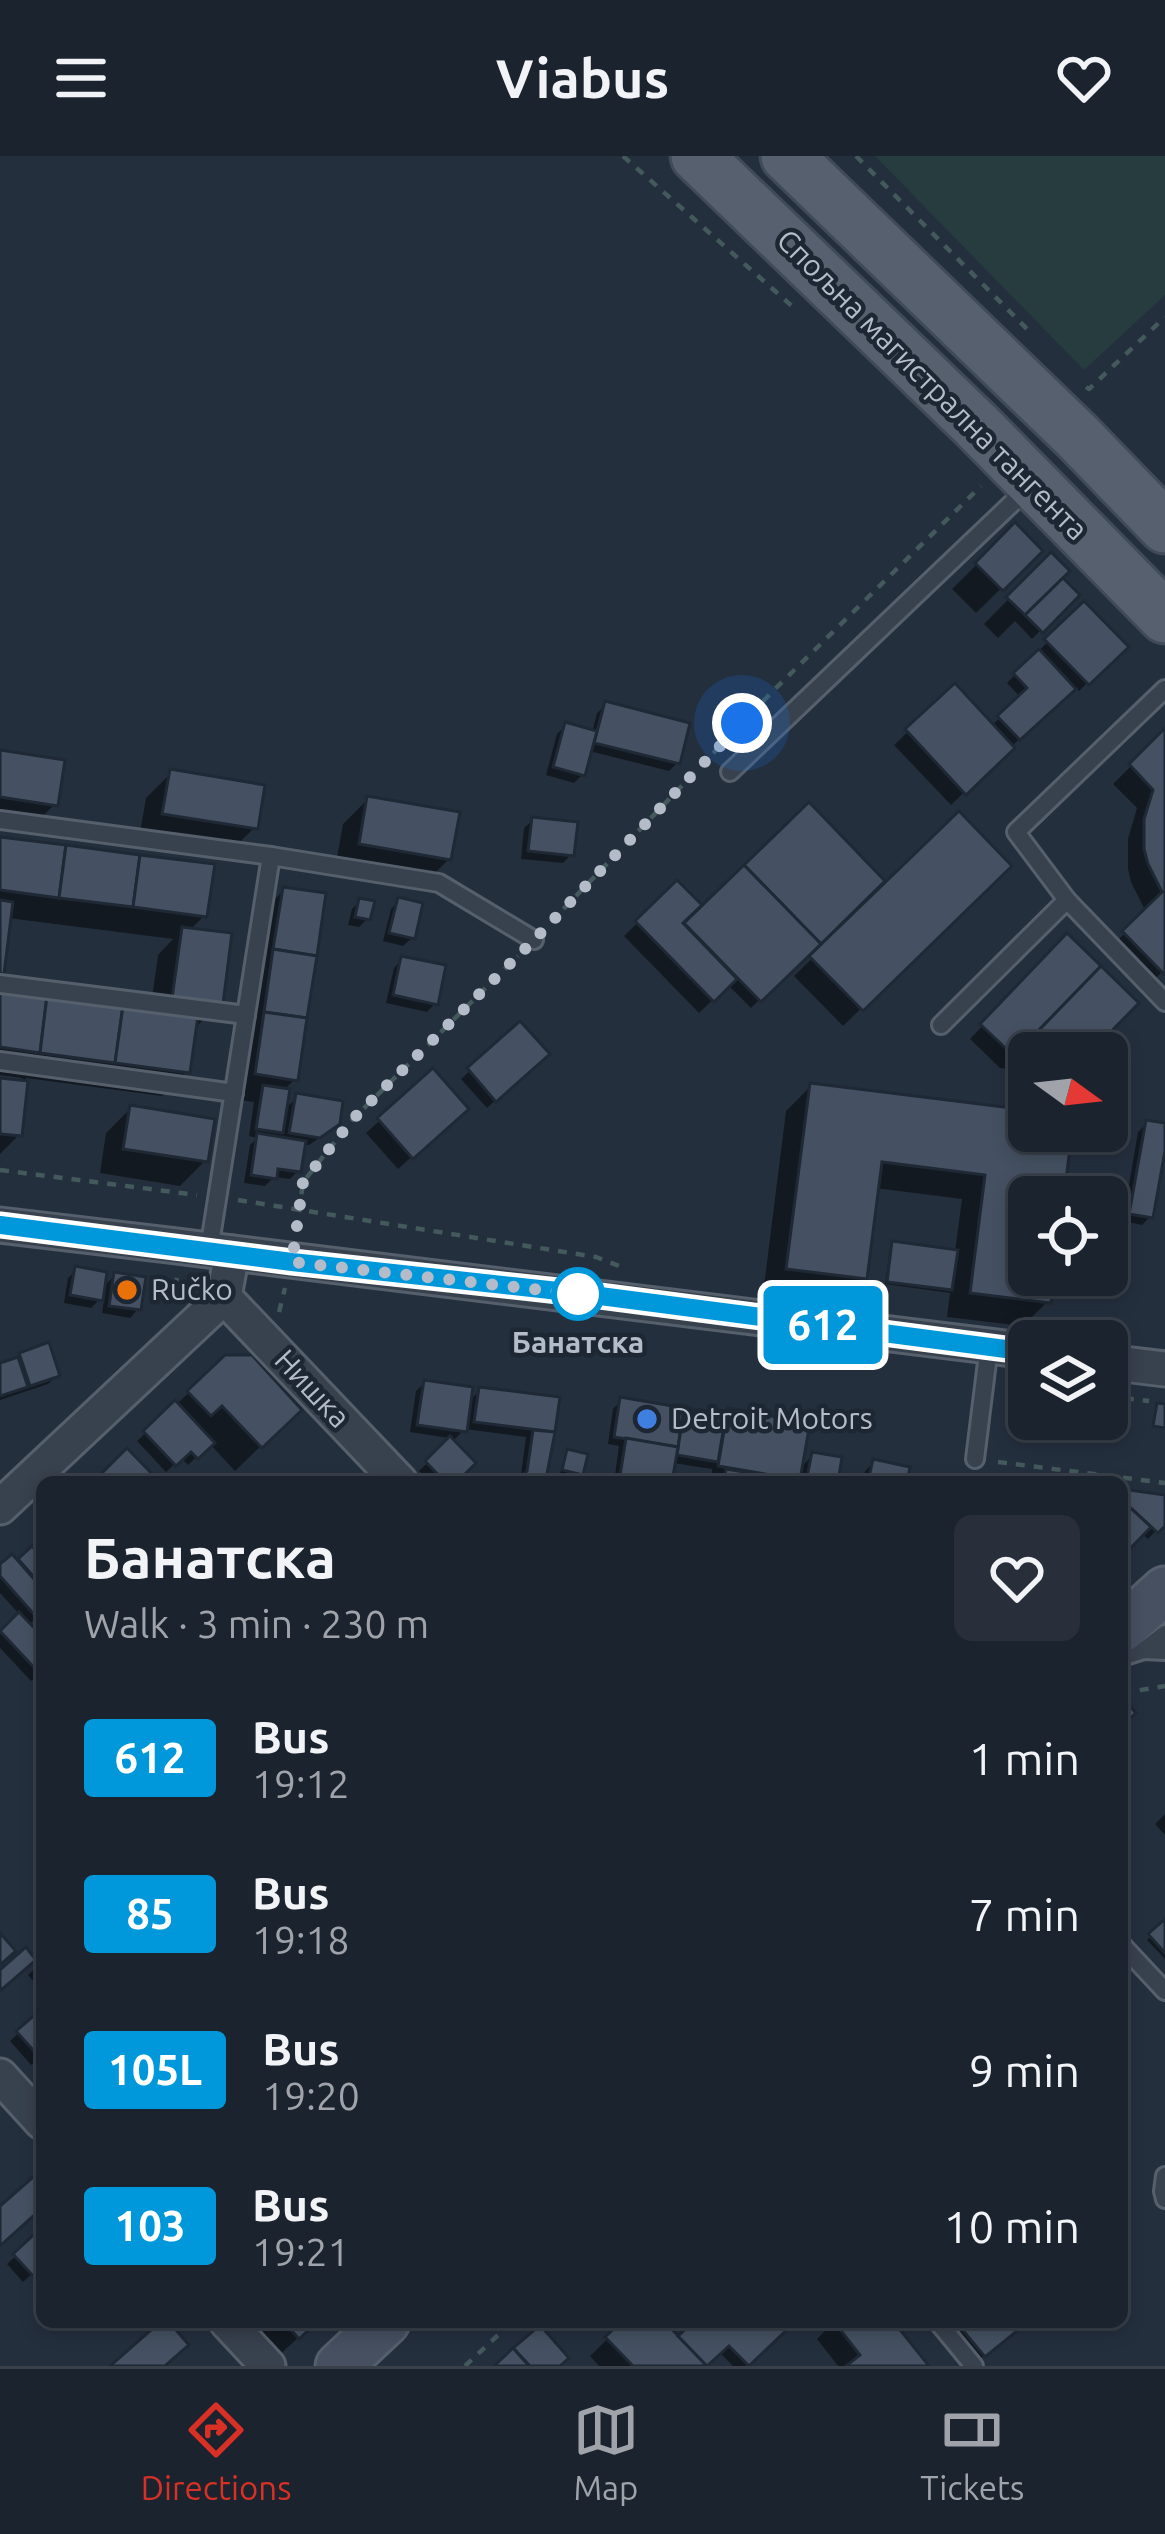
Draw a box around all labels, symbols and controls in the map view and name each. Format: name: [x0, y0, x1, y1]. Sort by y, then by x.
icon: menu: [48, 45, 114, 111]
icon: heart: [1051, 45, 1117, 111]
text: Viabus: [496, 48, 669, 108]
street label: Спољна магистрална тангента: [771, 222, 1095, 546]
your location: [712, 693, 772, 753]
north arrow: [1008, 1032, 1128, 1152]
map controls: [1008, 1032, 1128, 1440]
button: locate: [1008, 1176, 1128, 1296]
marker: Банатска: [553, 1269, 603, 1319]
place label: Ručko: [151, 1272, 233, 1306]
marker: Ručko: [114, 1277, 140, 1303]
line badge: 612: [754, 1286, 892, 1364]
text: 612: [787, 1301, 859, 1348]
button: layers: [1008, 1320, 1128, 1440]
place label: Банатска: [512, 1325, 644, 1359]
street label: Нишка: [268, 1342, 357, 1434]
place label: Detroit Motors: [671, 1401, 873, 1435]
marker: Detroit Motors: [634, 1406, 660, 1432]
button: heart: [954, 1515, 1080, 1641]
text: Банатска: [84, 1525, 336, 1589]
text: Walk · 3 min · 230 m: [84, 1602, 429, 1645]
text: Bus: [252, 1711, 329, 1762]
text: 1 min: [969, 1733, 1080, 1784]
text: 612: [114, 1734, 186, 1781]
text: 19:12: [252, 1762, 350, 1805]
text: Bus: [252, 1867, 329, 1918]
text: 7 min: [969, 1889, 1080, 1940]
text: 85: [126, 1890, 174, 1937]
text: 19:18: [252, 1918, 350, 1961]
text: Bus: [262, 2023, 340, 2074]
text: 9 min: [969, 2045, 1080, 2096]
text: 105L: [108, 2046, 202, 2093]
text: 19:20: [262, 2074, 360, 2117]
text: Bus: [252, 2179, 329, 2230]
text: 10 min: [943, 2201, 1080, 2252]
text: 103: [114, 2202, 186, 2249]
text: 19:21: [252, 2230, 350, 2273]
tab: Directions: [141, 2397, 292, 2506]
tab: Map: [573, 2397, 639, 2506]
tab: Tickets: [920, 2397, 1024, 2506]

